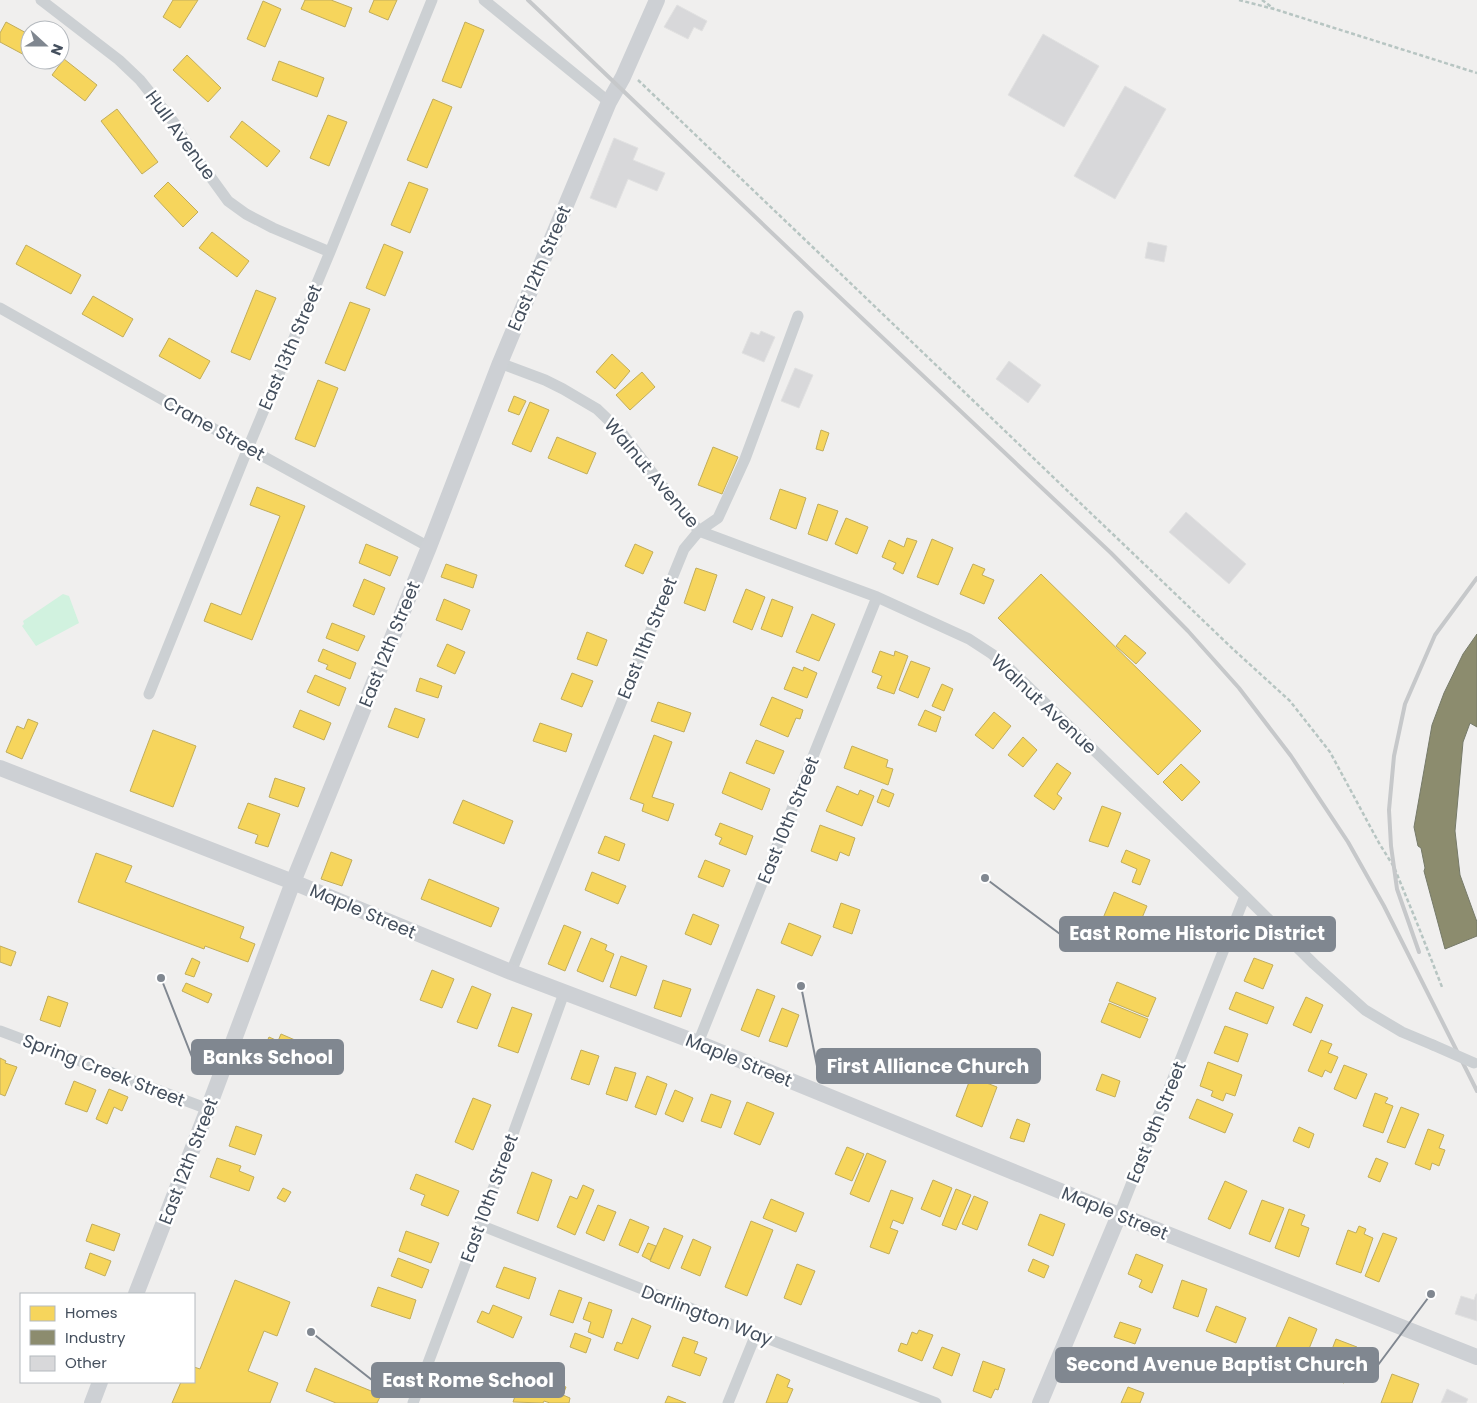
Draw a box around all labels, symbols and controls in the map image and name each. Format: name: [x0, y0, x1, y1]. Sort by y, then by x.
north arrow: [20, 20, 70, 70]
text: N: [46, 41, 68, 58]
street label: Hull Avenue: [140, 85, 222, 185]
street label: East 12th Street: [501, 202, 577, 334]
street label: East 13th Street: [252, 280, 328, 414]
street label: Crane Street: [159, 390, 269, 466]
street label: Walnut Avenue: [599, 413, 705, 533]
street label: East 11th Street: [611, 573, 683, 703]
street label: East 12th Street: [352, 577, 426, 711]
street label: Walnut Avenue: [986, 648, 1102, 760]
street label: East 10th Street: [751, 753, 825, 887]
street label: Maple Street: [306, 877, 420, 945]
callout: East Rome Historic District: [1060, 917, 1335, 951]
text: East Rome Historic District: [1069, 920, 1325, 947]
street label: Spring Creek Street: [19, 1027, 189, 1113]
street label: Maple Street: [682, 1027, 796, 1093]
callout: Banks School: [192, 1040, 343, 1074]
text: Banks School: [203, 1044, 333, 1071]
callout: First Alliance Church: [817, 1049, 1040, 1083]
text: First Alliance Church: [827, 1053, 1029, 1080]
street label: East 9th Street: [1120, 1057, 1192, 1187]
street label: East 12th Street: [152, 1094, 224, 1228]
street label: East 10th Street: [454, 1130, 524, 1266]
street label: Maple Street: [1058, 1180, 1172, 1246]
street label: Darlington Way: [638, 1279, 776, 1351]
legend: [20, 1293, 195, 1383]
text: Homes: [65, 1302, 118, 1323]
text: Industry: [65, 1327, 126, 1348]
callout: Second Avenue Baptist Church: [1056, 1348, 1378, 1382]
text: Second Avenue Baptist Church: [1066, 1351, 1368, 1378]
text: Other: [65, 1352, 107, 1373]
callout: East Rome School: [372, 1363, 564, 1397]
text: East Rome School: [382, 1367, 554, 1394]

